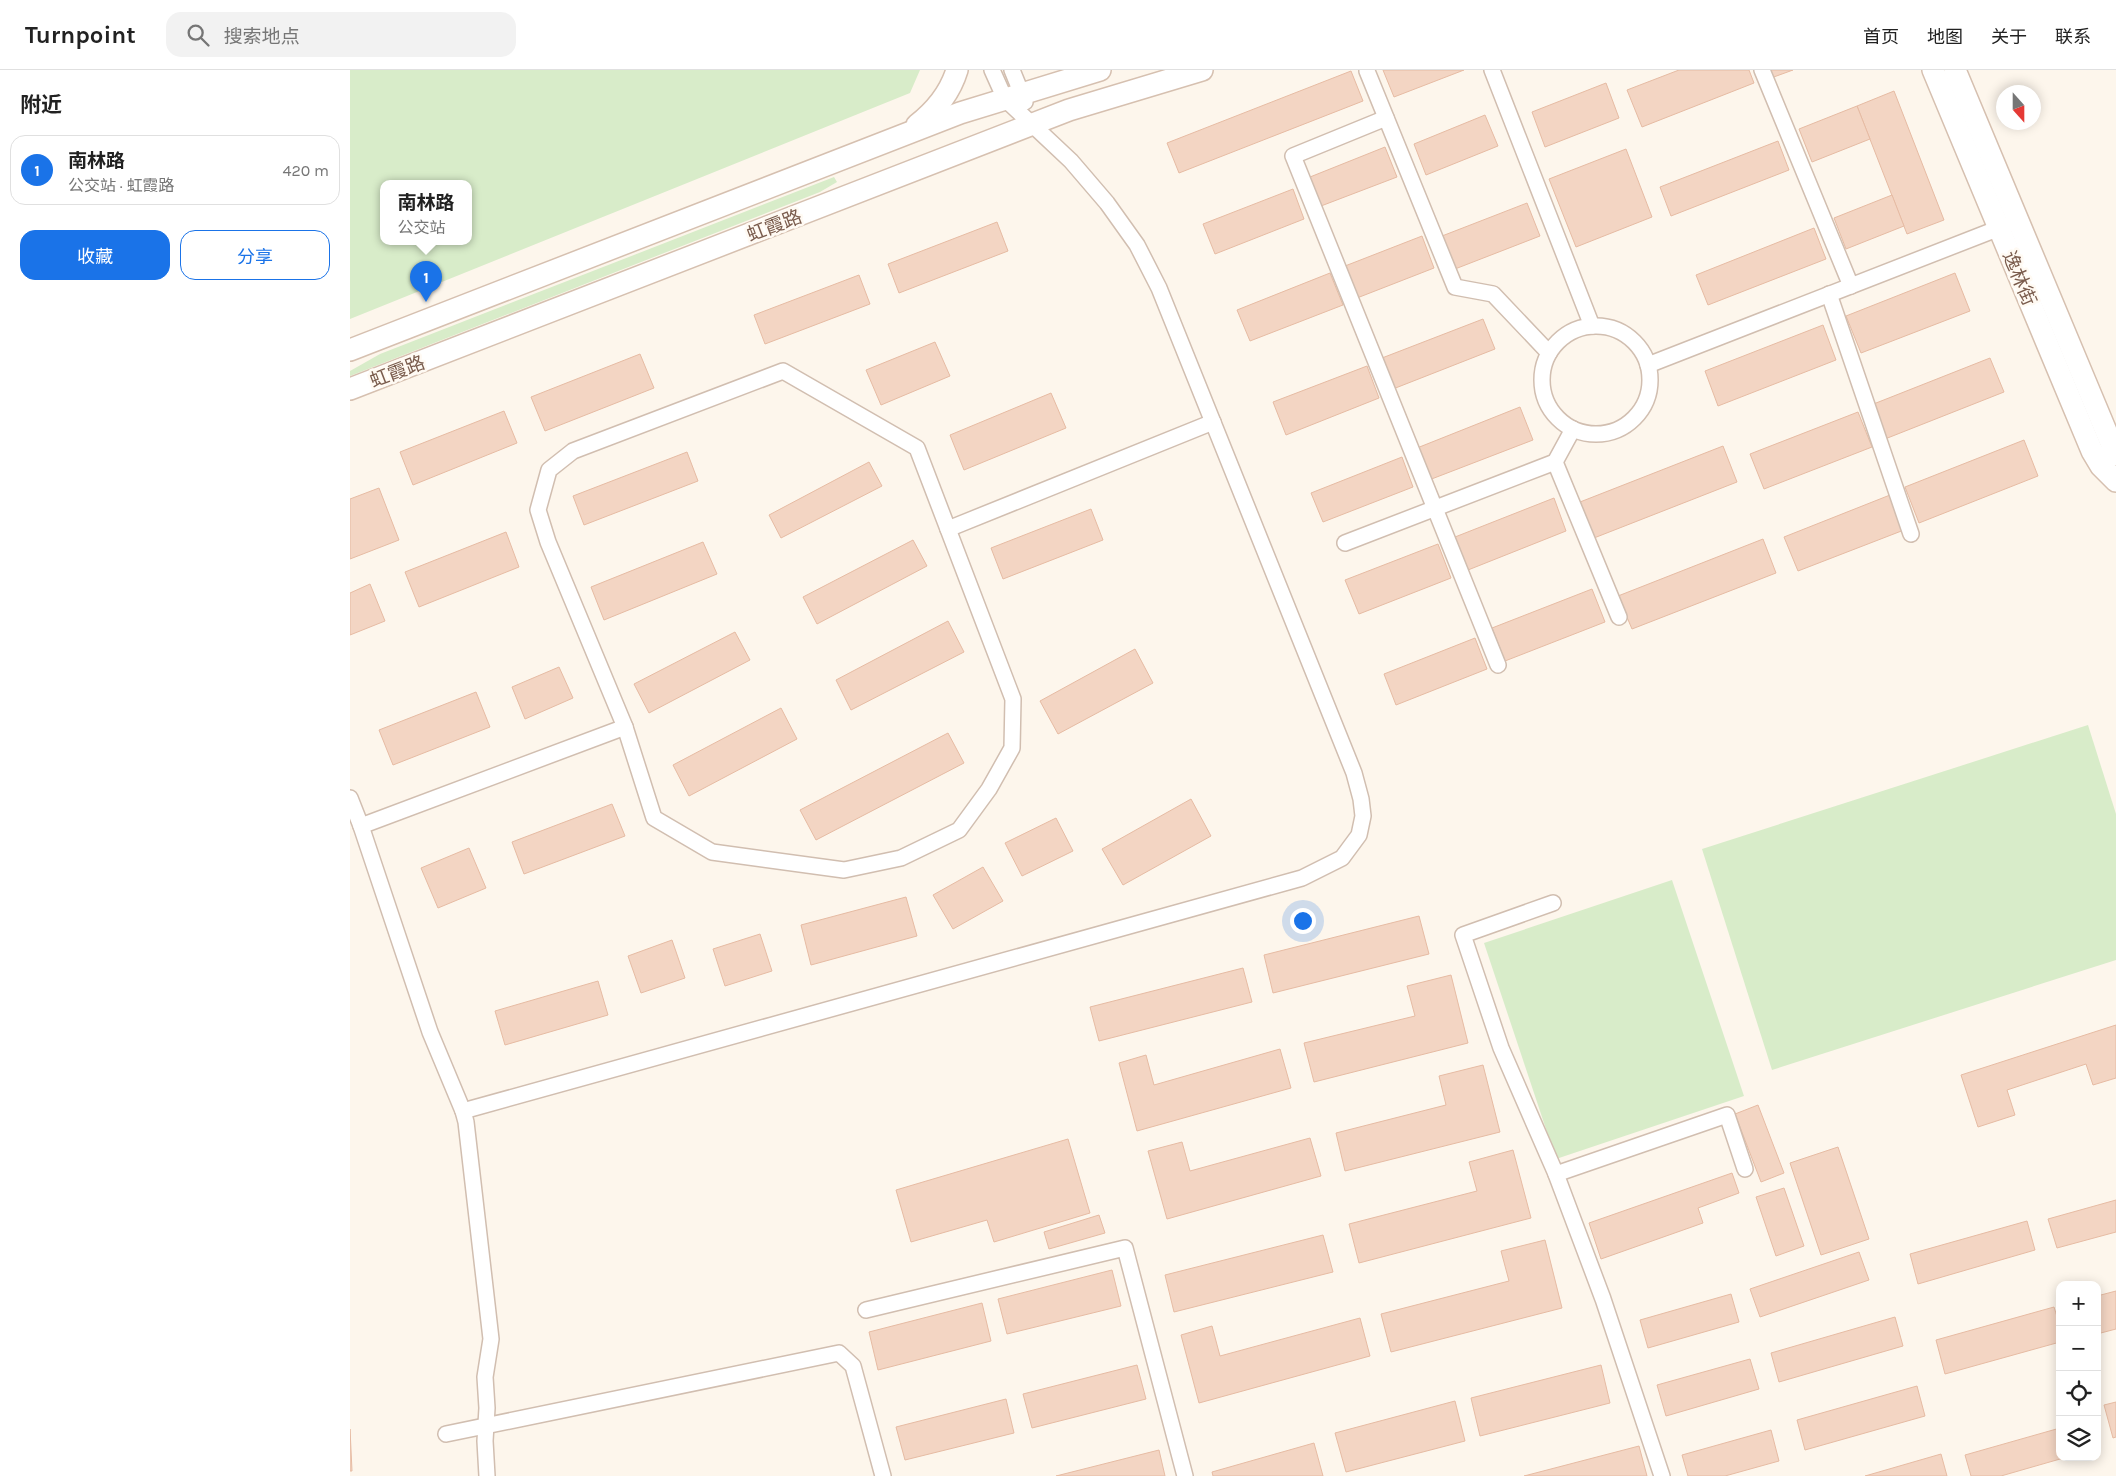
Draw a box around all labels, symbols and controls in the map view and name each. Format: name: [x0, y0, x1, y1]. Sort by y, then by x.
search box: [166, 12, 516, 57]
text: Turnpoint: [25, 21, 136, 49]
icon: search: [184, 21, 212, 49]
text: 搜索地点: [224, 26, 300, 48]
text: 首页: [1863, 26, 1899, 48]
text: 地图: [1927, 26, 1963, 48]
text: 关于: [1991, 26, 2027, 48]
text: 联系: [2055, 26, 2091, 48]
north arrow: [1996, 85, 2041, 130]
text: 附近: [20, 93, 62, 117]
text: 南林路: [68, 150, 125, 172]
text: 1: [34, 161, 40, 180]
text: 420 m: [283, 161, 329, 180]
text: 公交站 · 虹霞路: [68, 176, 174, 195]
popup: [380, 180, 472, 245]
text: 南林路: [397, 192, 455, 214]
street label: 虹霞路: [744, 205, 805, 246]
text: 公交站: [397, 218, 446, 237]
button: 收藏: [20, 230, 170, 280]
button: 分享: [180, 230, 330, 280]
street label: 逸林街: [1998, 248, 2040, 309]
pin: 1: [410, 261, 442, 302]
street label: 虹霞路: [367, 351, 428, 392]
your location: [1290, 908, 1316, 934]
map controls: [2056, 1281, 2101, 1461]
button: +: [2056, 1281, 2101, 1326]
button: −: [2056, 1326, 2101, 1371]
button: locate: [2056, 1371, 2101, 1416]
button: layers: [2056, 1416, 2101, 1461]

